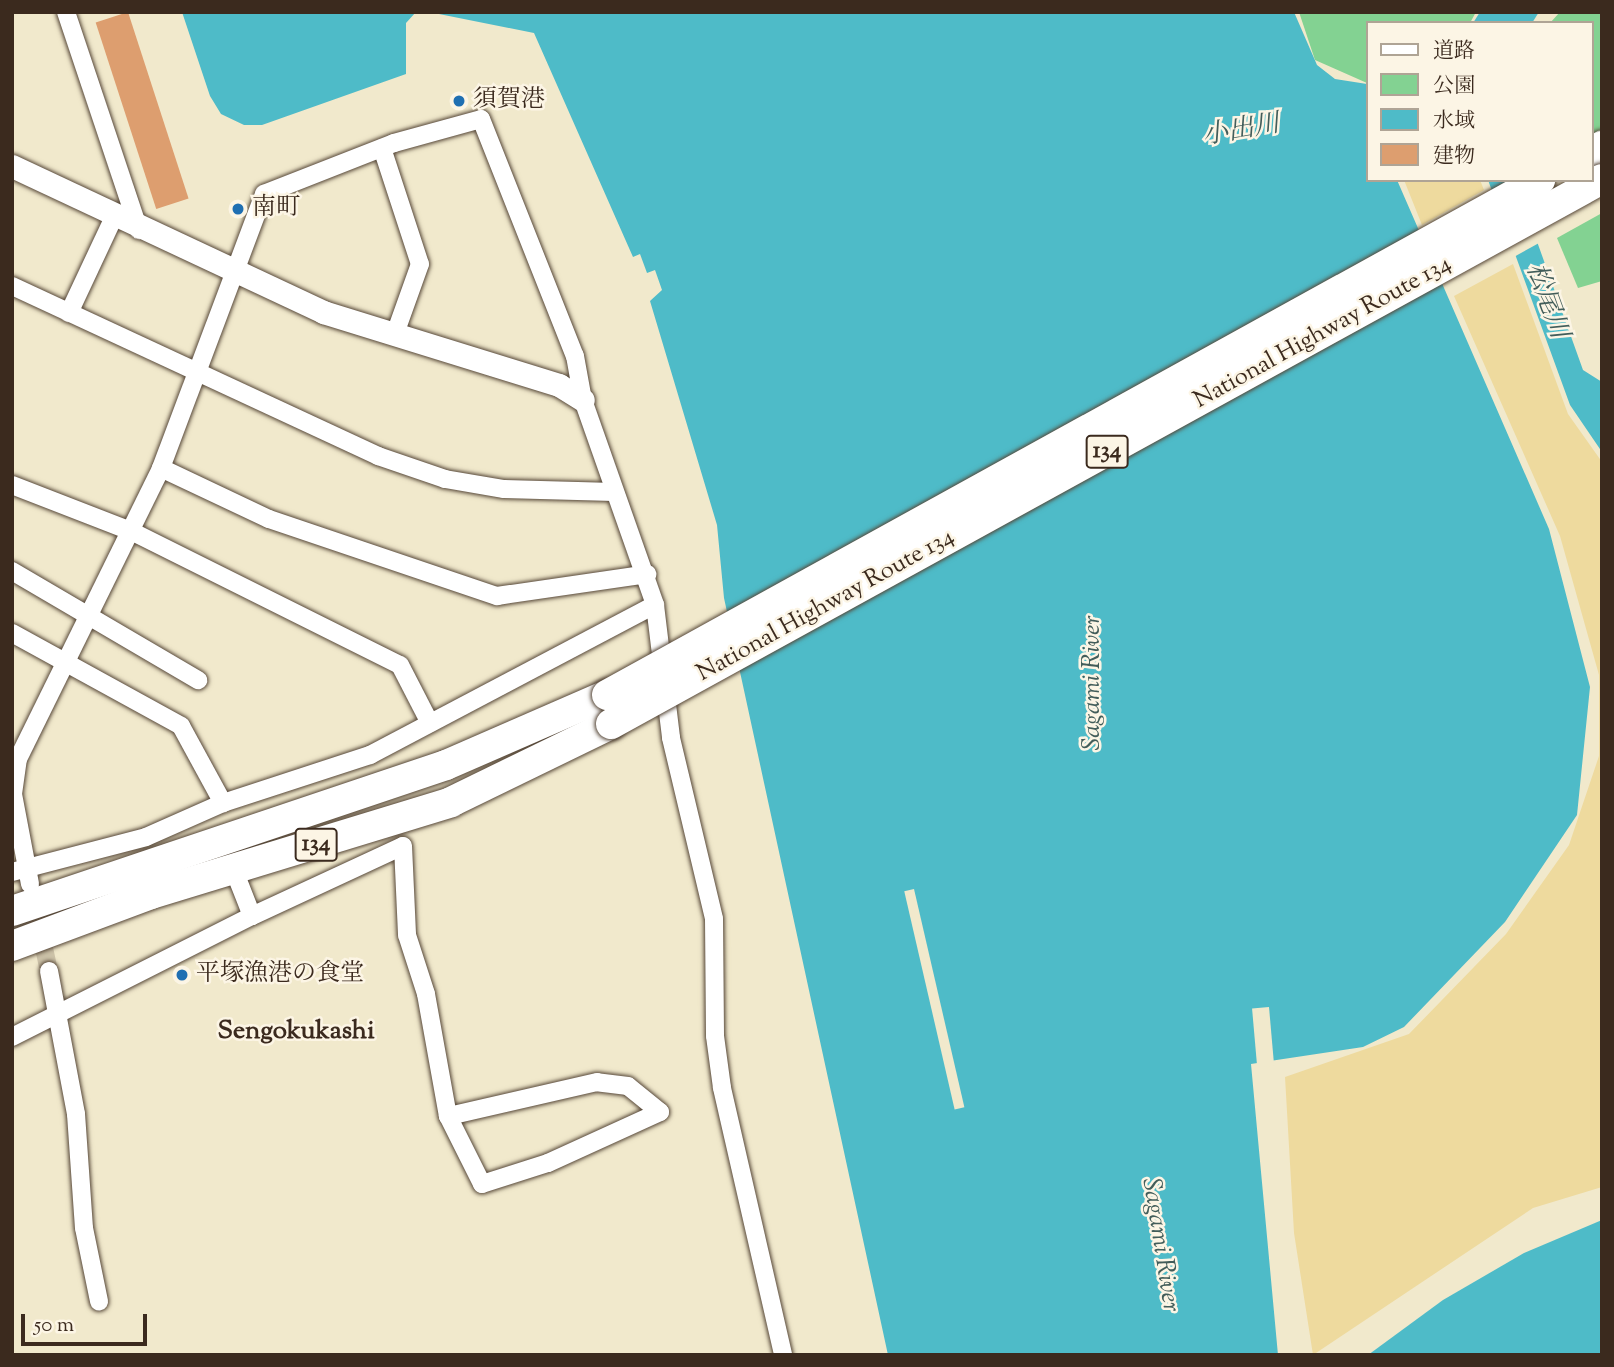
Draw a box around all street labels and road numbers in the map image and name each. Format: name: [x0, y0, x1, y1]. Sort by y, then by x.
street label: National Highway Route 134: [1189, 250, 1457, 416]
road number: 134: [1084, 432, 1130, 472]
street label: National Highway Route 134: [692, 523, 960, 689]
road number: 134: [293, 825, 339, 864]

